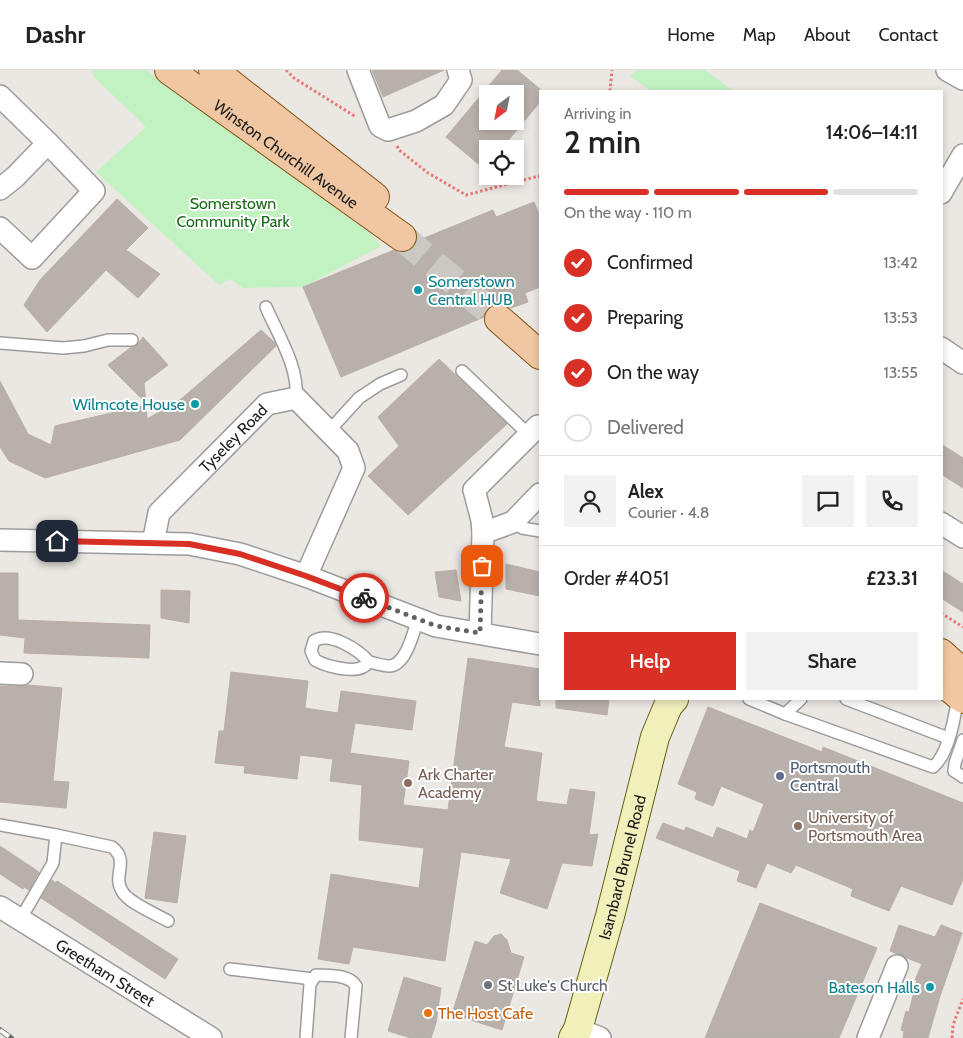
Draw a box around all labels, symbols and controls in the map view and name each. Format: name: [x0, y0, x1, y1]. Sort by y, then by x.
text: Dashr: [25, 20, 85, 49]
text: Home: [667, 24, 715, 46]
text: Map: [743, 24, 776, 46]
text: About: [804, 24, 850, 46]
text: Contact: [878, 24, 938, 46]
north arrow: [479, 85, 524, 130]
map controls: [479, 85, 524, 185]
street label: Winston Churchill Avenue: [210, 96, 362, 213]
text: Arriving in: [564, 104, 631, 123]
text: 14:06–14:11: [826, 121, 918, 144]
text: 2 min: [564, 122, 641, 161]
button: locate: [479, 140, 524, 185]
park label: Somerstown Community Park: [176, 194, 290, 231]
text: On the way · 110 m: [564, 203, 692, 222]
icon: check: [564, 249, 592, 277]
text: Confirmed: [607, 251, 693, 274]
text: 13:42: [883, 253, 918, 272]
place label: Somerstown Central HUB: [428, 272, 515, 309]
marker: Somerstown Central HUB: [412, 284, 424, 296]
icon: check: [564, 304, 592, 332]
text: Preparing: [607, 306, 683, 329]
text: 13:53: [883, 308, 918, 327]
icon: check: [564, 359, 592, 387]
text: On the way: [607, 361, 699, 384]
text: 13:55: [883, 363, 918, 382]
place label: Wilmcote House: [73, 395, 185, 414]
marker: Wilmcote House: [189, 398, 201, 410]
street label: Tyseley Road: [196, 400, 271, 477]
text: Delivered: [607, 416, 684, 439]
button: person: [564, 475, 616, 527]
button: chat: [802, 475, 854, 527]
button: phone: [866, 475, 918, 527]
text: Alex: [628, 480, 664, 503]
text: Courier · 4.8: [628, 503, 710, 522]
pin: [36, 520, 78, 562]
icon: home: [43, 527, 71, 555]
pin: [461, 545, 503, 587]
icon: bag: [468, 552, 496, 580]
text: Order #4051: [564, 567, 669, 590]
text: £23.31: [866, 567, 918, 590]
courier: [339, 573, 389, 623]
icon: bike: [350, 584, 378, 612]
button: Help: [564, 632, 736, 690]
button: Share: [746, 632, 918, 690]
place label: Portsmouth Central: [790, 758, 870, 795]
place label: Ark Charter Academy: [418, 765, 494, 802]
marker: Portsmouth Central: [774, 770, 786, 782]
marker: Ark Charter Academy: [402, 777, 414, 789]
street label: Isambard Brunel Road: [595, 793, 650, 942]
place label: University of Portsmouth Area: [808, 808, 923, 845]
marker: University of Portsmouth Area: [792, 820, 804, 832]
street label: Greetham Street: [52, 935, 158, 1011]
place label: St Luke's Church: [498, 976, 608, 995]
place label: Bateson Halls: [828, 978, 920, 997]
marker: St Luke's Church: [482, 979, 494, 991]
marker: Bateson Halls: [924, 981, 936, 993]
place label: The Host Cafe: [438, 1004, 533, 1023]
marker: The Host Cafe: [422, 1007, 434, 1019]

